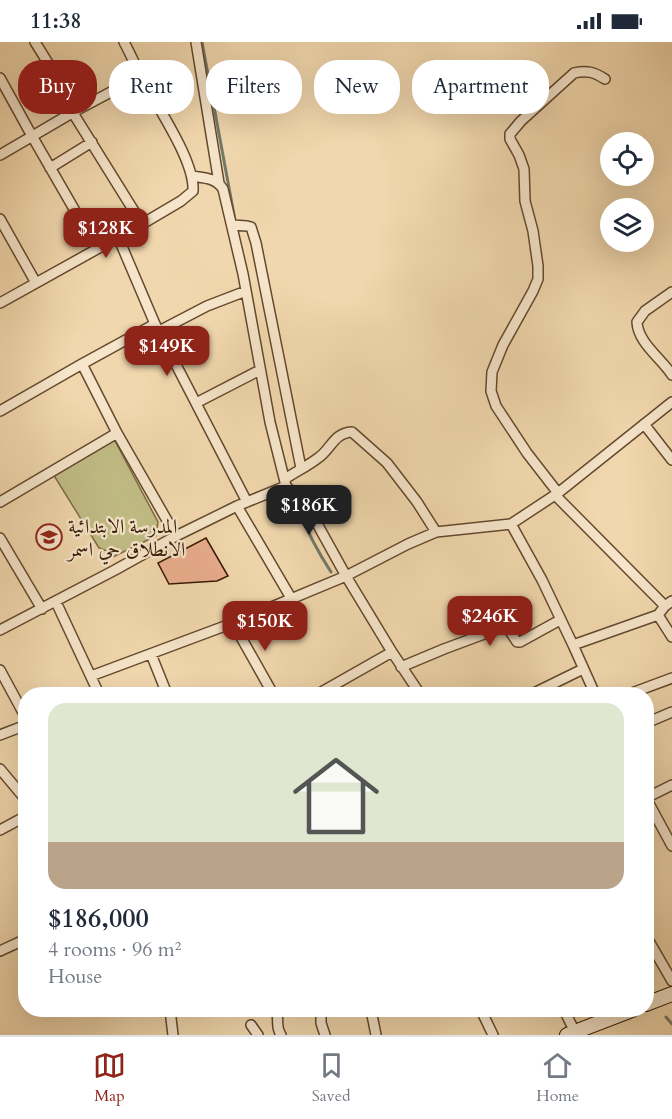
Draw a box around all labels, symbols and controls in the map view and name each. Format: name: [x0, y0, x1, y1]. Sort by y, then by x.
text: 11:38: [30, 6, 81, 36]
chip: Buy: [18, 60, 97, 114]
chip: Rent: [109, 60, 194, 114]
chip: Filters: [206, 60, 302, 114]
chip: New: [314, 60, 400, 114]
chip: Apartment: [412, 60, 549, 114]
map controls: [600, 132, 654, 252]
button: locate: [600, 132, 654, 186]
button: layers: [600, 198, 654, 252]
pin: $128K: [64, 208, 148, 259]
text: $128K: [77, 214, 135, 241]
pin: $149K: [125, 326, 209, 377]
text: $149K: [138, 332, 196, 359]
pin: $186K: [267, 485, 351, 536]
text: $186K: [280, 491, 338, 518]
place label: المدرسة الابتدائية الانطلاق حي اسمر: [66, 513, 185, 565]
school or university icon: المدرسة الابتدائية الانطلاق حي اسمر: [34, 522, 64, 552]
pin: $246K: [448, 596, 532, 647]
pin: $150K: [223, 601, 307, 652]
text: $246K: [461, 602, 519, 629]
text: $150K: [236, 607, 294, 634]
icon: home: [282, 742, 390, 850]
text: $186,000: [48, 901, 149, 936]
text: 4 rooms · 96 m²: [48, 936, 181, 963]
text: House: [48, 963, 102, 990]
tab: Map: [93, 1049, 126, 1107]
tab: Saved: [312, 1049, 350, 1107]
tab: Home: [536, 1049, 579, 1107]

